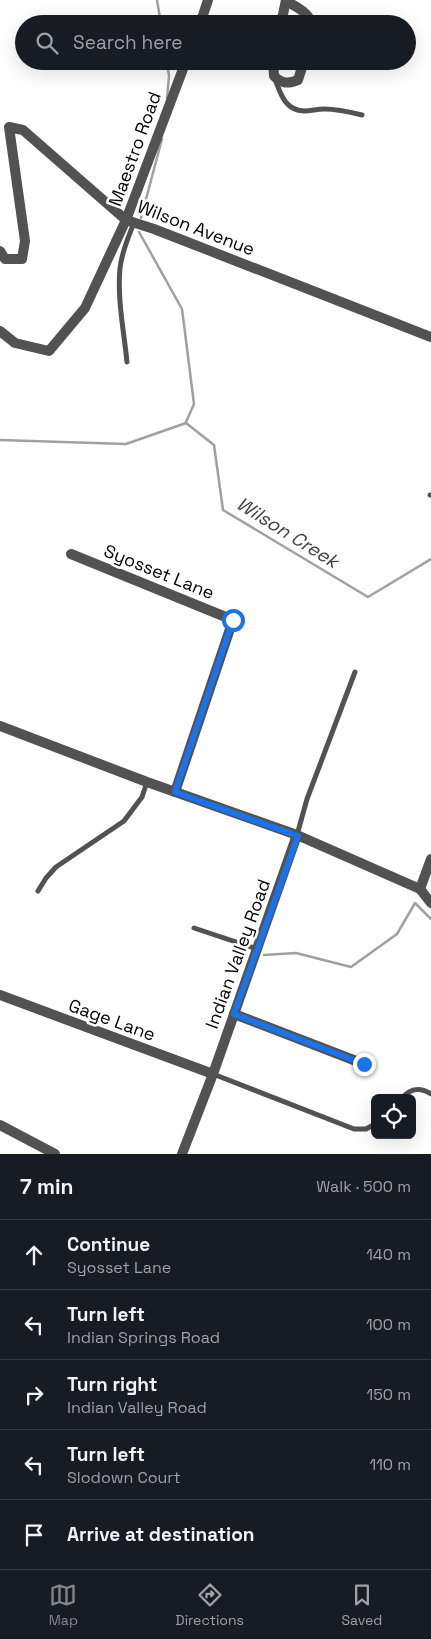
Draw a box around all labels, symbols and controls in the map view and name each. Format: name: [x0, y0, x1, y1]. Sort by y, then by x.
search box: [15, 15, 416, 70]
icon: search: [33, 29, 61, 57]
text: Search here: [73, 30, 183, 55]
street label: Maestro Road: [103, 88, 166, 209]
street label: Wilson Avenue: [134, 195, 258, 261]
water label: Wilson Creek: [232, 491, 346, 575]
street label: Syosset Lane: [101, 539, 218, 604]
route start: [222, 609, 245, 632]
street label: Indian Valley Road: [200, 876, 275, 1032]
street label: Gage Lane: [66, 993, 159, 1046]
route end: [353, 1053, 376, 1076]
map controls: [371, 1094, 416, 1139]
button: locate: [371, 1094, 416, 1139]
text: 7 min: [20, 1173, 73, 1200]
text: Walk · 500 m: [316, 1176, 411, 1197]
text: Continue: [67, 1232, 150, 1257]
icon: ahead: [20, 1241, 48, 1269]
text: 140 m: [366, 1244, 411, 1265]
text: Syosset Lane: [67, 1257, 171, 1278]
text: Turn left: [67, 1302, 145, 1327]
icon: left: [20, 1311, 48, 1339]
text: 100 m: [366, 1314, 411, 1335]
text: Indian Springs Road: [67, 1327, 220, 1348]
text: Turn right: [67, 1372, 157, 1397]
icon: right: [20, 1381, 48, 1409]
text: 150 m: [367, 1384, 411, 1405]
text: Indian Valley Road: [67, 1397, 207, 1418]
text: Turn left: [67, 1442, 145, 1467]
icon: left: [20, 1451, 48, 1479]
text: 110 m: [369, 1454, 411, 1475]
text: Slodown Court: [67, 1467, 181, 1488]
icon: arrive: [20, 1521, 48, 1549]
text: Arrive at destination: [67, 1522, 255, 1547]
tab: Map: [49, 1581, 78, 1629]
tab: Directions: [175, 1581, 244, 1629]
tab: Saved: [341, 1581, 382, 1629]

